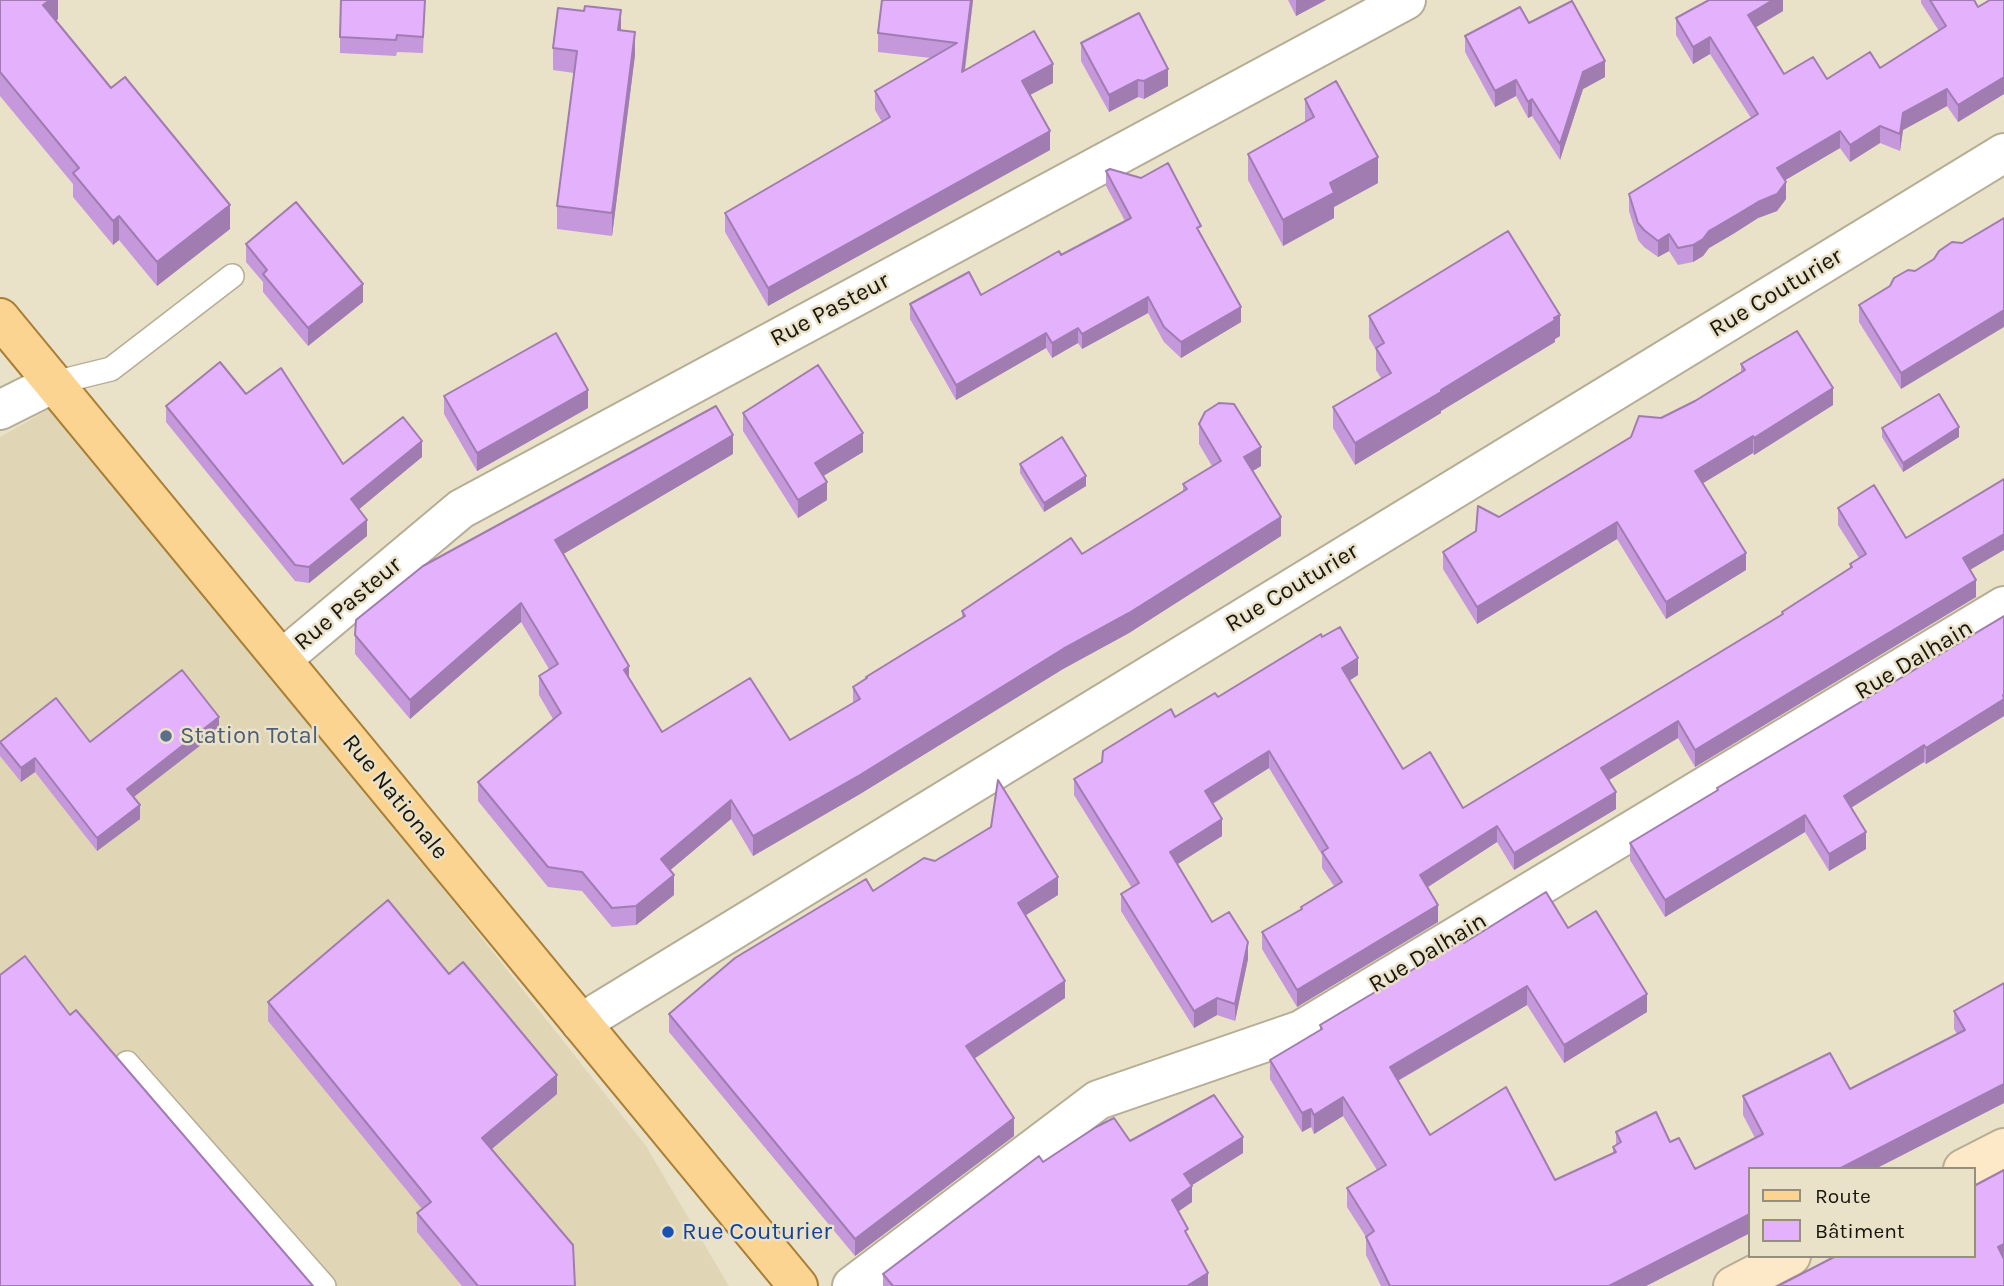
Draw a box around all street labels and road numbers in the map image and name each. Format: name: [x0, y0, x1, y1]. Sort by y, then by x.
street label: Rue Couturier: [1704, 242, 1848, 344]
street label: Rue Pasteur: [765, 267, 895, 353]
street label: Rue Couturier: [1220, 537, 1364, 639]
street label: Rue Pasteur: [289, 551, 407, 657]
street label: Rue Dalhain: [1850, 614, 1978, 706]
street label: Rue Nationale: [336, 729, 454, 865]
street label: Rue Dalhain: [1364, 907, 1492, 999]

